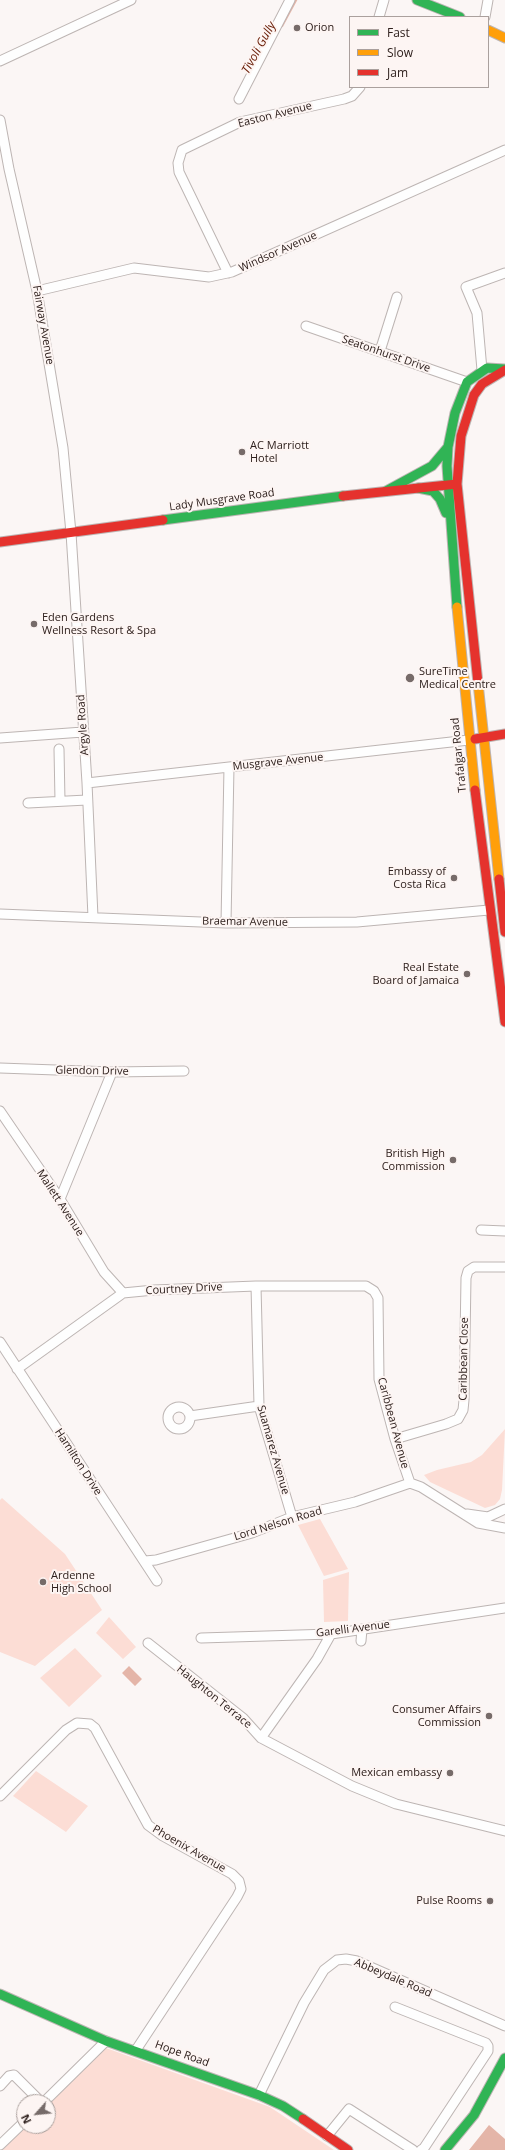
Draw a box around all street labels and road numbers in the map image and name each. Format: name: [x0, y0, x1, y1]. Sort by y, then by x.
street label: Easton Avenue: [237, 99, 313, 131]
street label: Windsor Avenue: [237, 229, 319, 275]
street label: Fairway Avenue: [30, 284, 56, 366]
street label: Seatonhurst Drive: [340, 333, 432, 375]
street label: Lady Musgrave Road: [169, 486, 275, 514]
street label: Argyle Road: [74, 694, 92, 756]
street label: Trafalgar Road: [449, 717, 469, 793]
street label: Musgrave Avenue: [232, 751, 324, 773]
street label: Braemar Avenue: [202, 915, 288, 929]
street label: Glendon Drive: [55, 1064, 129, 1078]
street label: Mallett Avenue: [34, 1167, 86, 1239]
street label: Courtney Drive: [145, 1280, 223, 1298]
street label: Caribbean Close: [457, 1317, 471, 1401]
street label: Caribbean Avenue: [374, 1376, 412, 1470]
street label: Suamarez Avenue: [254, 1404, 292, 1496]
street label: Hamilton Drive: [51, 1426, 105, 1498]
street label: Lord Nelson Road: [232, 1504, 324, 1544]
street label: Garelli Avenue: [315, 1618, 391, 1640]
street label: Haughton Terrace: [174, 1663, 254, 1731]
street label: Phoenix Avenue: [150, 1823, 228, 1875]
street label: Abbeydale Road: [352, 1956, 434, 2000]
street label: Hope Road: [153, 2038, 211, 2070]

